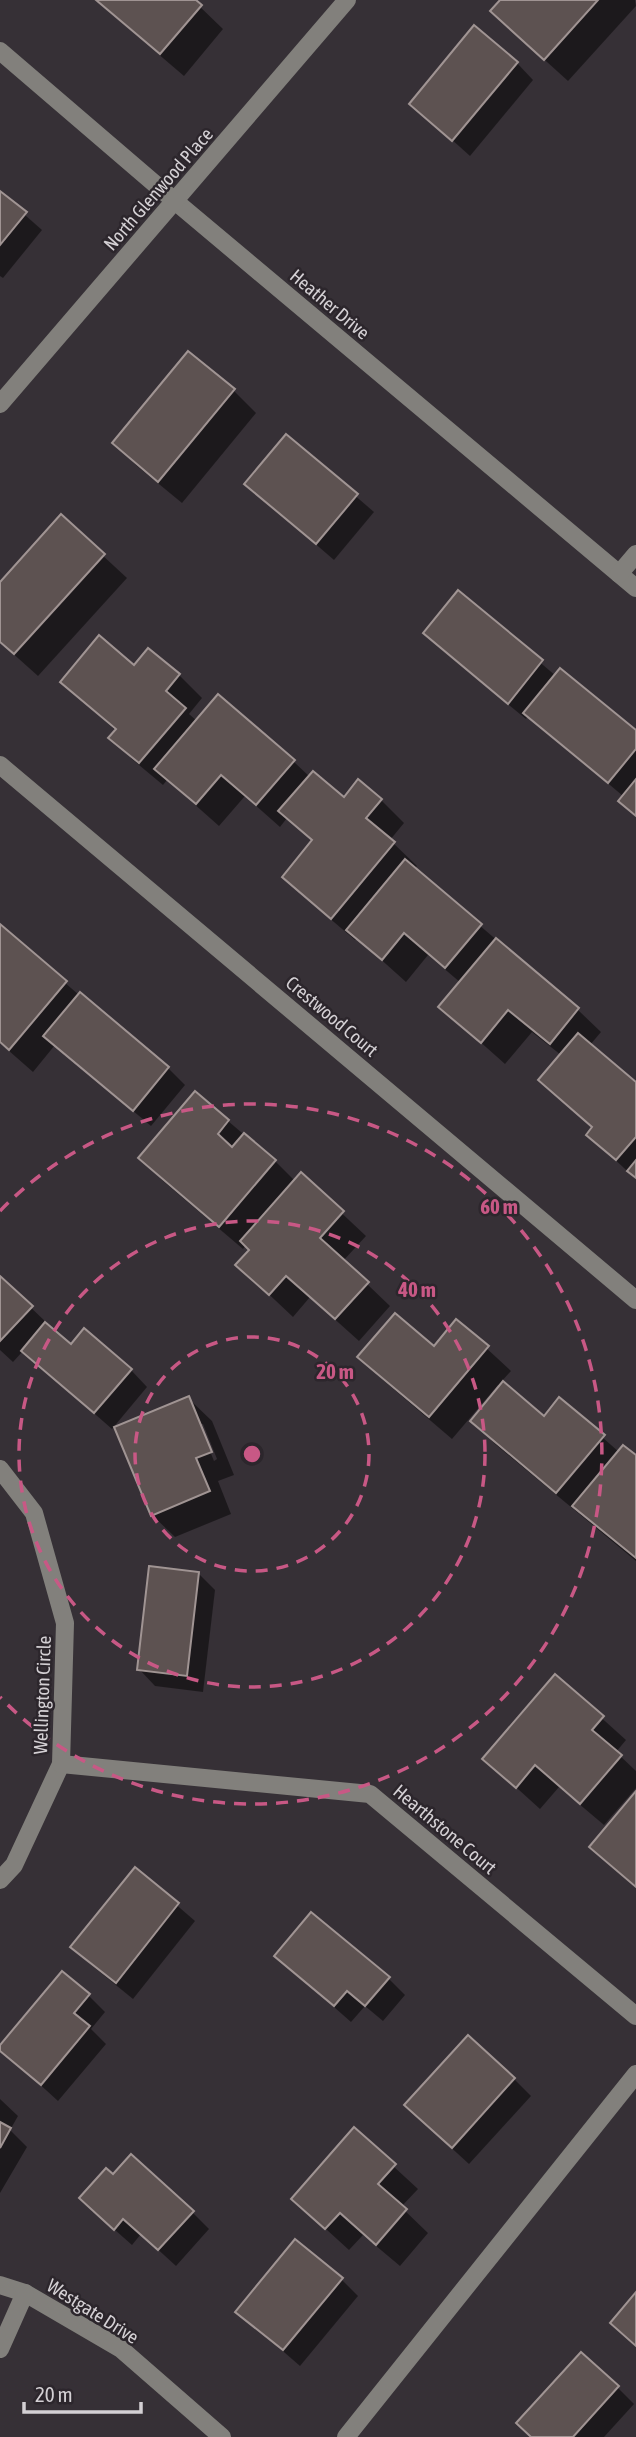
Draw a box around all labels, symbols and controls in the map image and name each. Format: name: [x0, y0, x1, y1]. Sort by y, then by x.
street label: North Glenwood Place: [99, 123, 217, 255]
street label: Heather Drive: [286, 264, 374, 344]
street label: Crestwood Court: [282, 971, 382, 1061]
text: 60 m: [480, 1194, 518, 1218]
text: 40 m: [397, 1277, 436, 1301]
text: 20 m: [316, 1359, 354, 1383]
centre of rings: [240, 1442, 264, 1466]
street label: Wellington Circle: [29, 1635, 55, 1755]
street label: Hearthstone Court: [389, 1780, 501, 1878]
street label: Westgate Drive: [43, 2274, 143, 2348]
scale bar: [24, 2370, 142, 2414]
text: 20 m: [35, 2382, 73, 2406]

